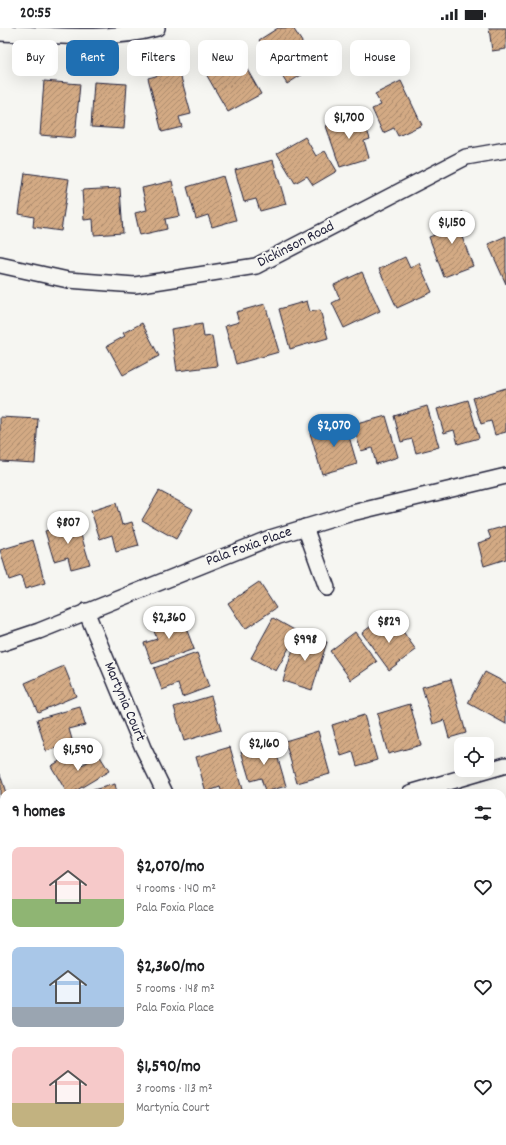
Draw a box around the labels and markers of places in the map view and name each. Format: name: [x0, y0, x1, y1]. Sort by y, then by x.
pin: $1,700: [316, 106, 382, 140]
pin: $1,150: [419, 211, 485, 245]
pin: $2,070: [301, 414, 367, 448]
pin: $807: [44, 511, 92, 545]
pin: $2,360: [136, 606, 202, 640]
pin: $829: [365, 610, 413, 644]
pin: $998: [281, 628, 329, 662]
pin: $2,160: [231, 732, 297, 766]
pin: $1,590: [45, 738, 111, 772]

